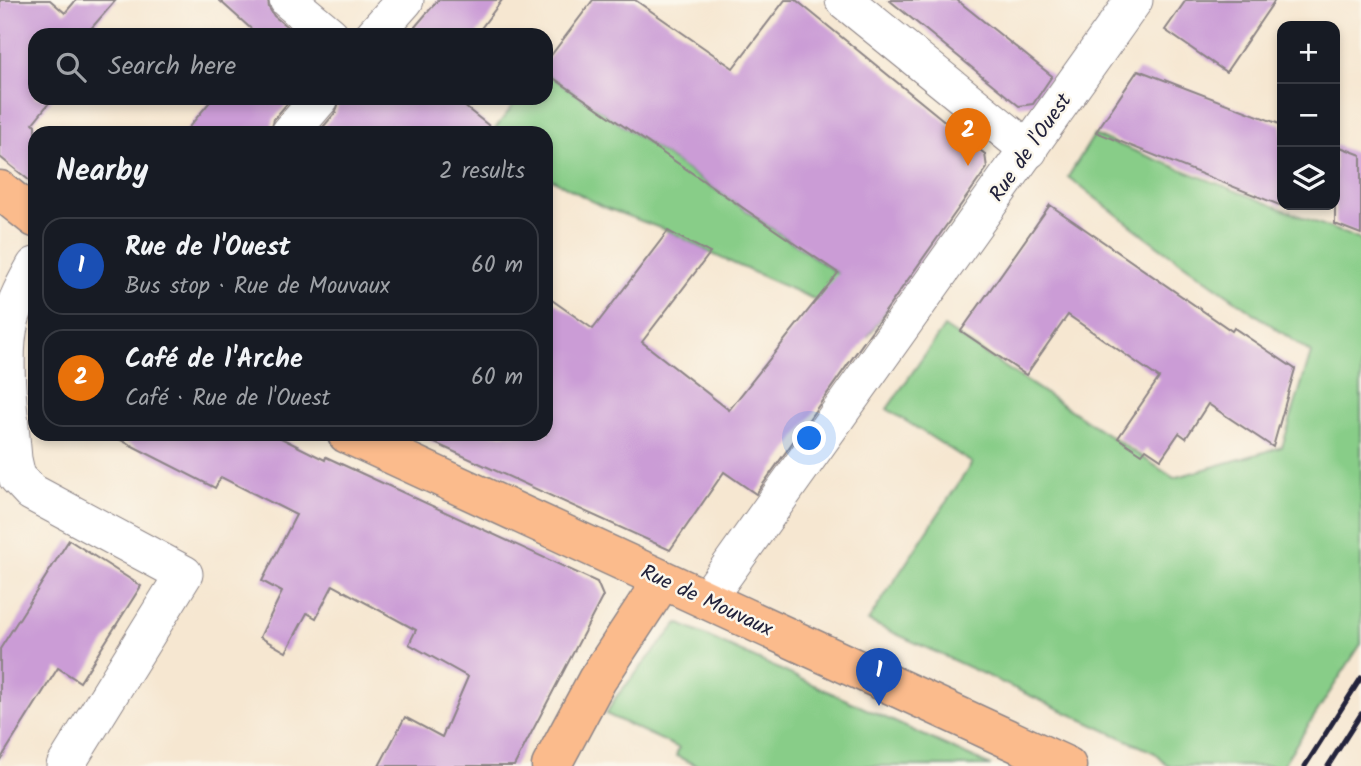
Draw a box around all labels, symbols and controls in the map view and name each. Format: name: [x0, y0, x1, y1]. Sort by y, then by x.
map controls: [1277, 21, 1340, 210]
button: +: [1277, 21, 1340, 84]
search box: [28, 28, 553, 105]
text: Search here: [108, 46, 236, 88]
icon: search: [52, 48, 90, 86]
button: −: [1277, 84, 1340, 147]
street label: Rue de l'Ouest: [981, 86, 1081, 209]
pin: 2: [945, 108, 991, 166]
button: layers: [1277, 147, 1340, 210]
text: Nearby: [56, 148, 148, 196]
text: 2 results: [439, 154, 525, 190]
text: Rue de l'Ouest: [125, 227, 291, 269]
text: 1: [78, 248, 84, 284]
text: 60 m: [471, 248, 523, 284]
text: Bus stop · Rue de Mouvaux: [125, 269, 390, 305]
text: Café de l'Arche: [125, 339, 303, 381]
text: 2: [74, 360, 88, 396]
text: 60 m: [471, 360, 523, 396]
text: Café · Rue de l'Ouest: [125, 381, 330, 417]
your location: [792, 421, 826, 455]
street label: Rue de Mouvaux: [635, 556, 779, 647]
pin: 1: [856, 648, 902, 706]

